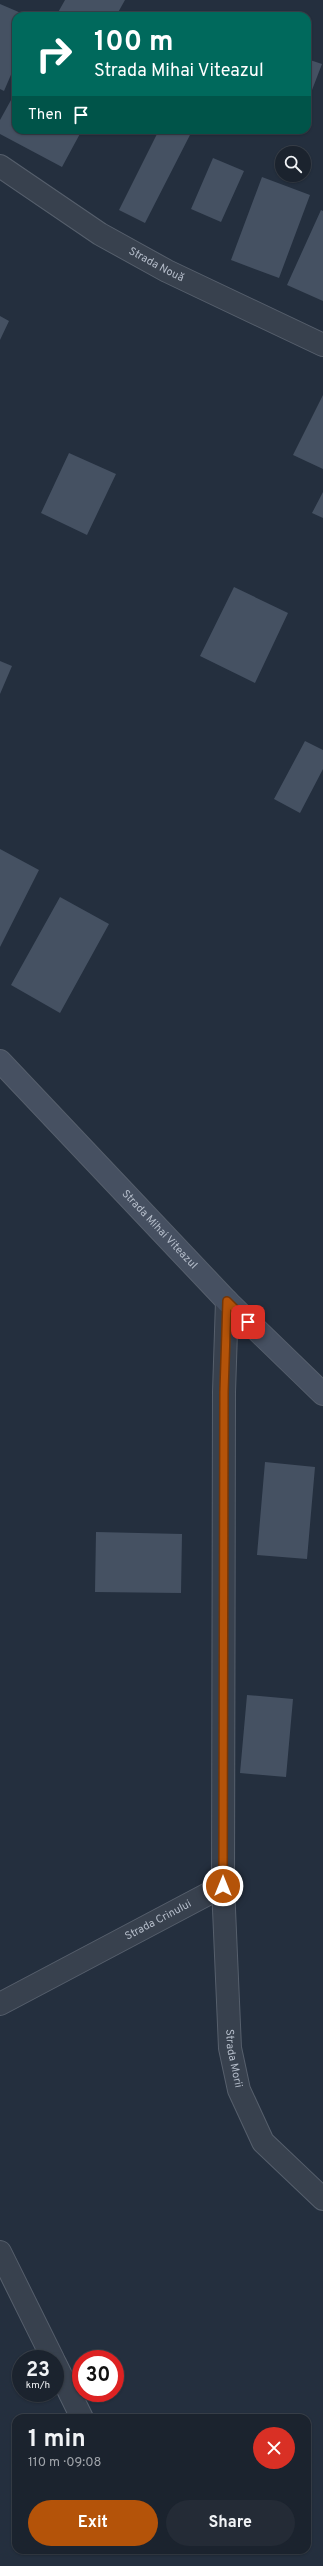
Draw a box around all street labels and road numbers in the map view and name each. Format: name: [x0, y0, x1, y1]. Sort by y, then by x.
street label: Strada Nouă: [126, 244, 186, 285]
street label: Strada Mihai Viteazul: [119, 1187, 200, 1272]
street label: Strada Crinului: [123, 1897, 194, 1944]
street label: Strada Morii: [222, 2029, 245, 2089]

